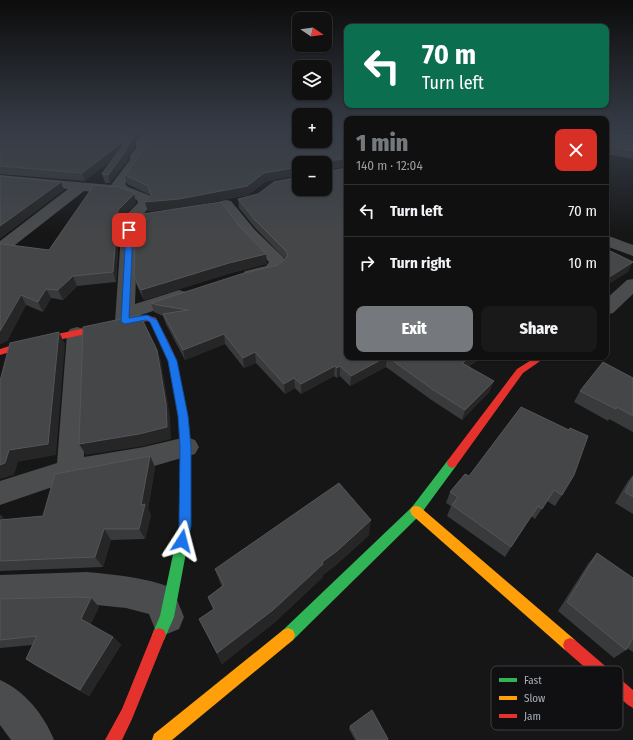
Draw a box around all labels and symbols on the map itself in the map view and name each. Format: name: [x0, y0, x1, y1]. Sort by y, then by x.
north arrow: [292, 12, 332, 52]
pin: [112, 213, 146, 247]
position arrow: [161, 520, 203, 562]
legend: [491, 666, 623, 730]
text: Fast: [524, 674, 542, 687]
text: Slow: [524, 692, 545, 705]
text: Jam: [524, 710, 541, 723]

